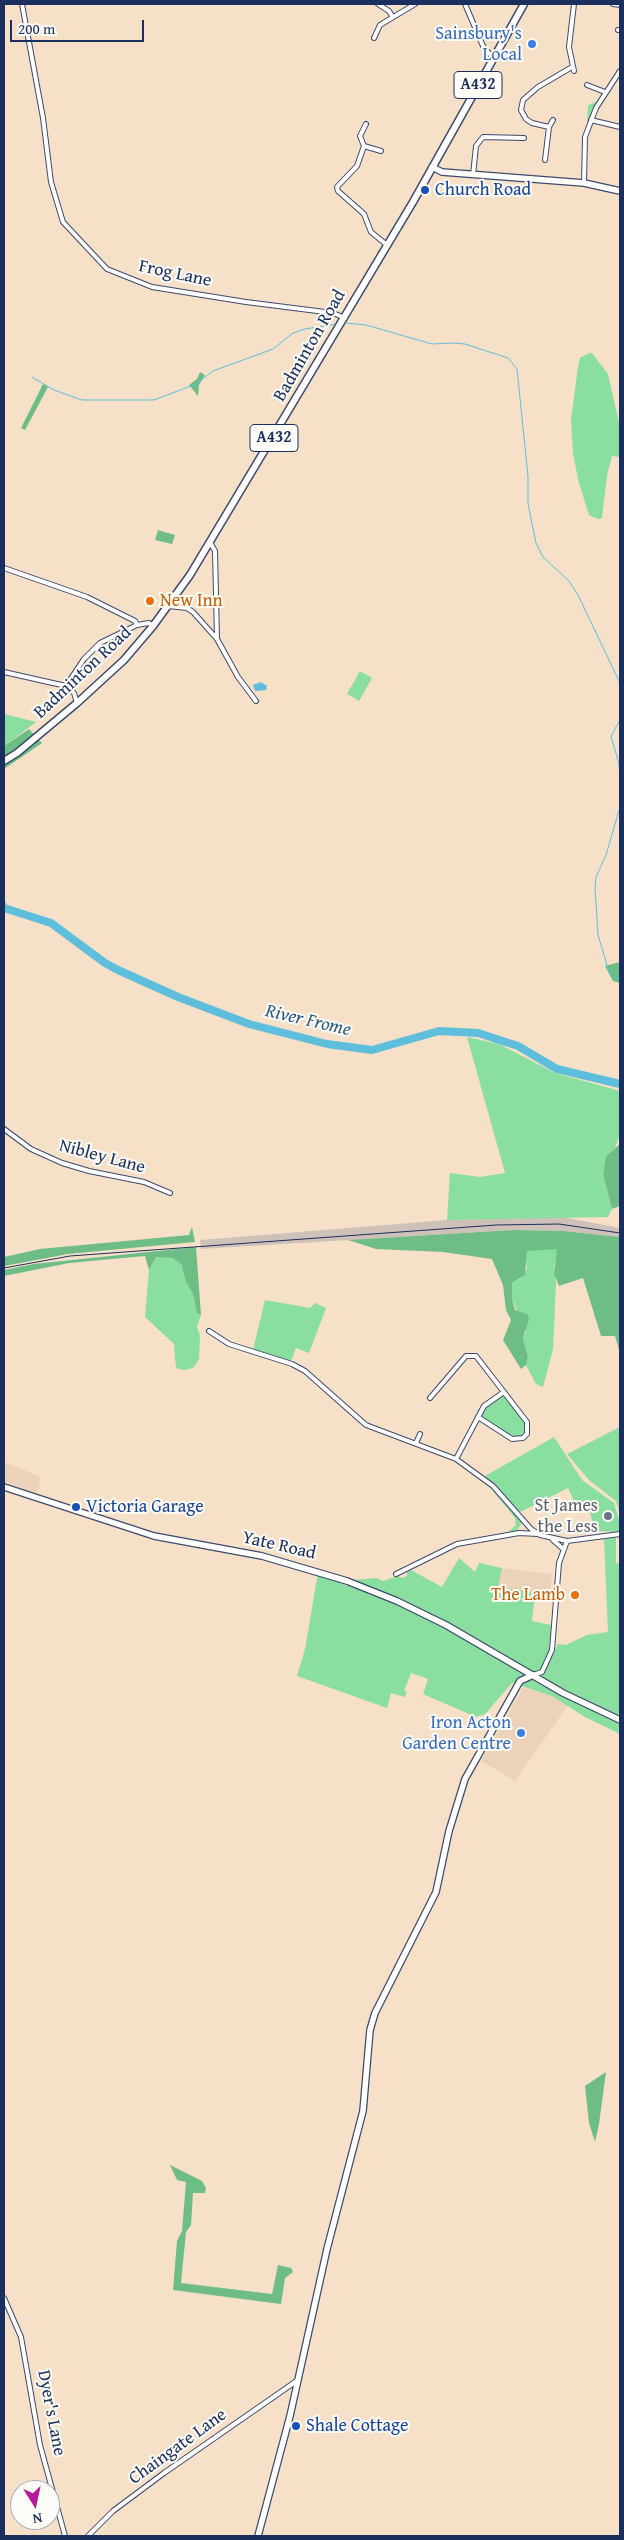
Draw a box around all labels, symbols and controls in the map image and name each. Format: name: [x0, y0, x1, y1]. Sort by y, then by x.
scale bar: [12, 10, 146, 42]
text: 200 m: [18, 18, 55, 39]
place label: Sainsbury's Local: [435, 23, 522, 66]
marker: Sainsbury's Local: [526, 38, 538, 50]
road number: A432: [454, 72, 502, 98]
place label: Church Road: [435, 179, 531, 201]
marker: Church Road: [419, 184, 431, 196]
street label: Frog Lane: [137, 256, 213, 292]
street label: Badminton Road: [269, 286, 351, 406]
road number: A432: [250, 424, 298, 452]
place label: New Inn: [160, 590, 223, 612]
marker: New Inn: [144, 595, 156, 607]
street label: Badminton Road: [30, 622, 136, 724]
water label: River Frome: [263, 1000, 353, 1042]
street label: Nibley Lane: [57, 1135, 147, 1179]
place label: St James the Less: [534, 1495, 598, 1538]
place label: Victoria Garage: [86, 1496, 204, 1518]
marker: Victoria Garage: [70, 1501, 82, 1513]
marker: St James the Less: [602, 1510, 614, 1522]
street label: Yate Road: [240, 1527, 318, 1565]
place label: The Lamb: [491, 1584, 565, 1606]
marker: The Lamb: [569, 1589, 581, 1601]
place label: Iron Acton Garden Centre: [402, 1712, 511, 1755]
marker: Iron Acton Garden Centre: [515, 1727, 527, 1739]
street label: Dyer's Lane: [32, 2368, 70, 2458]
street label: Chaingate Lane: [125, 2404, 231, 2490]
place label: Shale Cottage: [306, 2415, 408, 2437]
marker: Shale Cottage: [290, 2420, 302, 2432]
north arrow: [10, 2480, 60, 2530]
text: N: [31, 2508, 44, 2529]

